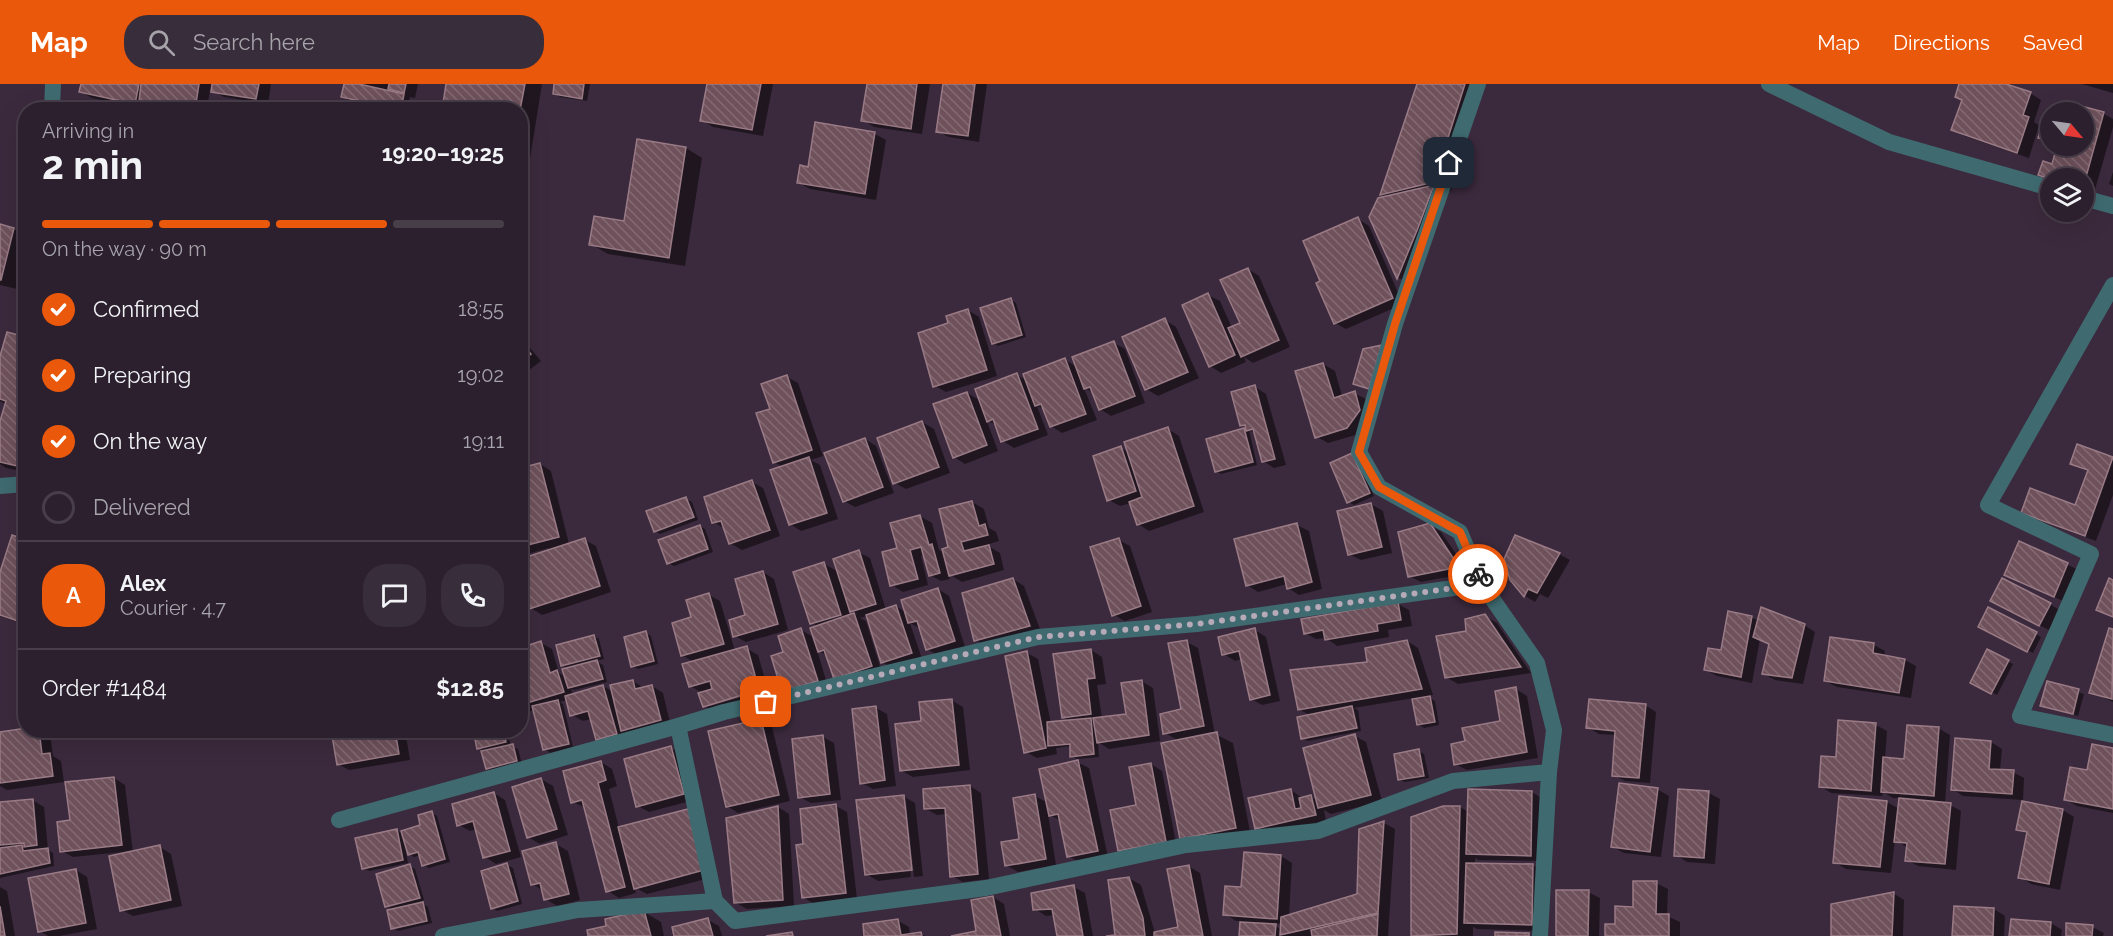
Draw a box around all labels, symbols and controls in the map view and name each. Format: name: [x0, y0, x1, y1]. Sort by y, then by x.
search box: [124, 15, 544, 69]
text: Map: [30, 26, 88, 59]
icon: search: [145, 26, 178, 59]
text: Search here: [193, 29, 315, 55]
text: Map: [1817, 30, 1860, 55]
text: Directions: [1893, 30, 1990, 55]
text: Saved: [2023, 30, 2083, 55]
north arrow: [2040, 102, 2094, 156]
map controls: [2040, 102, 2094, 222]
text: Arriving in: [42, 119, 134, 143]
pin: [1423, 137, 1474, 188]
text: 19:20–19:25: [382, 140, 504, 166]
text: 2 min: [42, 142, 143, 188]
icon: home: [1432, 146, 1465, 179]
button: layers: [2040, 168, 2094, 222]
text: On the way · 90 m: [42, 237, 207, 261]
icon: check: [42, 293, 75, 326]
text: Confirmed: [93, 296, 200, 322]
text: 18:55: [458, 297, 504, 321]
icon: check: [42, 359, 75, 392]
text: Preparing: [93, 362, 191, 388]
text: 19:02: [457, 363, 504, 387]
icon: check: [42, 425, 75, 458]
text: On the way: [93, 428, 207, 454]
text: 19:11: [463, 429, 504, 453]
text: Delivered: [93, 494, 191, 520]
courier: [1448, 544, 1508, 604]
icon: bike: [1462, 558, 1495, 591]
button: chat: [363, 564, 426, 627]
button: phone: [441, 564, 504, 627]
text: Alex: [120, 570, 166, 596]
text: A: [66, 582, 81, 608]
text: Courier · 4.7: [120, 596, 226, 620]
text: Order #1484: [42, 675, 167, 701]
text: $12.85: [436, 675, 504, 701]
pin: [740, 676, 791, 727]
icon: bag: [749, 685, 782, 718]

